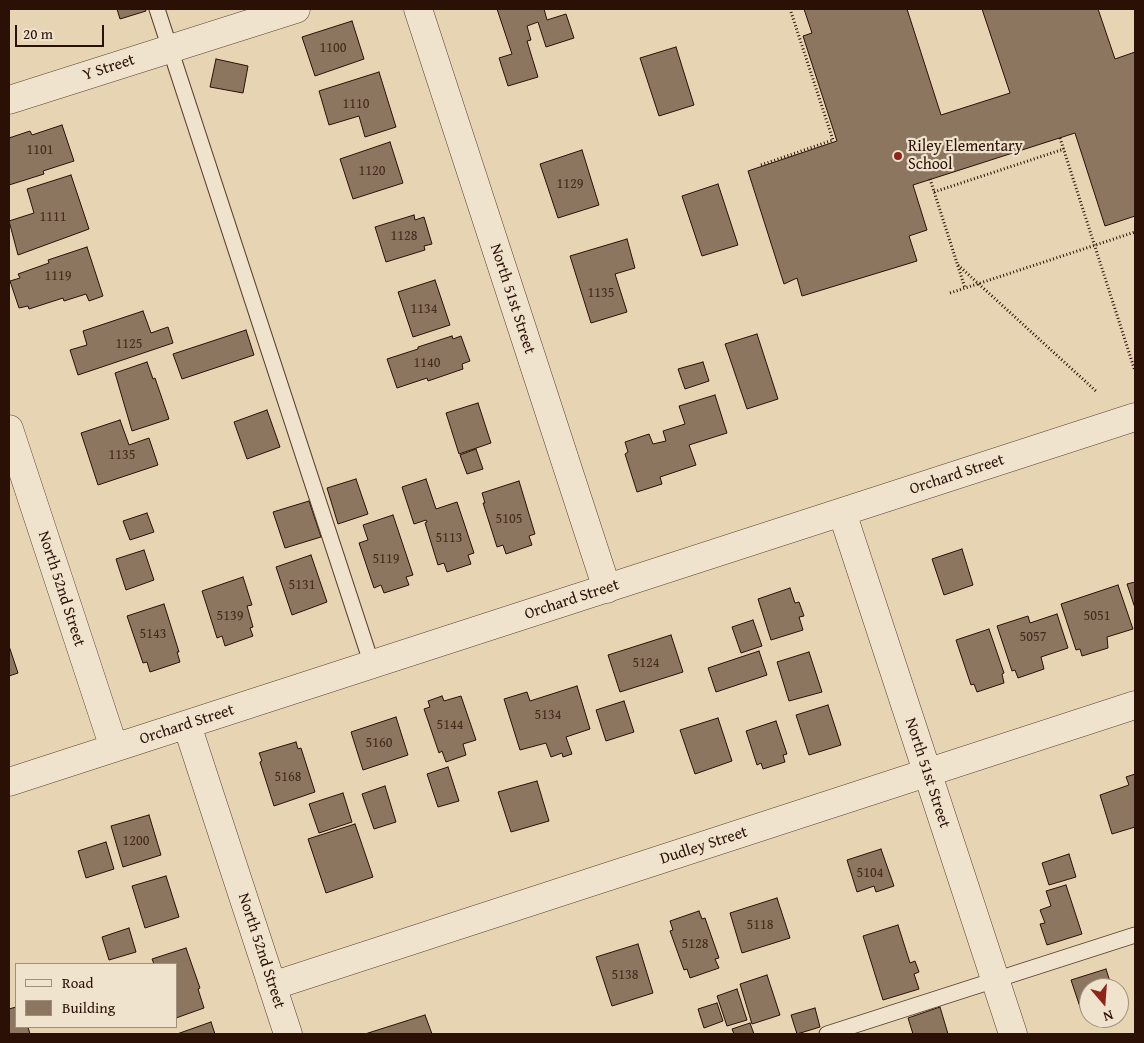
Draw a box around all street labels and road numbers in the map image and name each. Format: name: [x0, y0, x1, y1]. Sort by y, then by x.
street label: Y Street: [81, 51, 137, 85]
street label: North 51st Street: [485, 241, 539, 357]
street label: Orchard Street: [907, 451, 1007, 499]
street label: North 52nd Street: [33, 529, 89, 649]
street label: Orchard Street: [522, 576, 622, 624]
street label: Orchard Street: [137, 701, 237, 749]
street label: North 51st Street: [900, 715, 954, 831]
street label: Dudley Street: [658, 823, 750, 869]
street label: North 52nd Street: [233, 891, 289, 1011]

